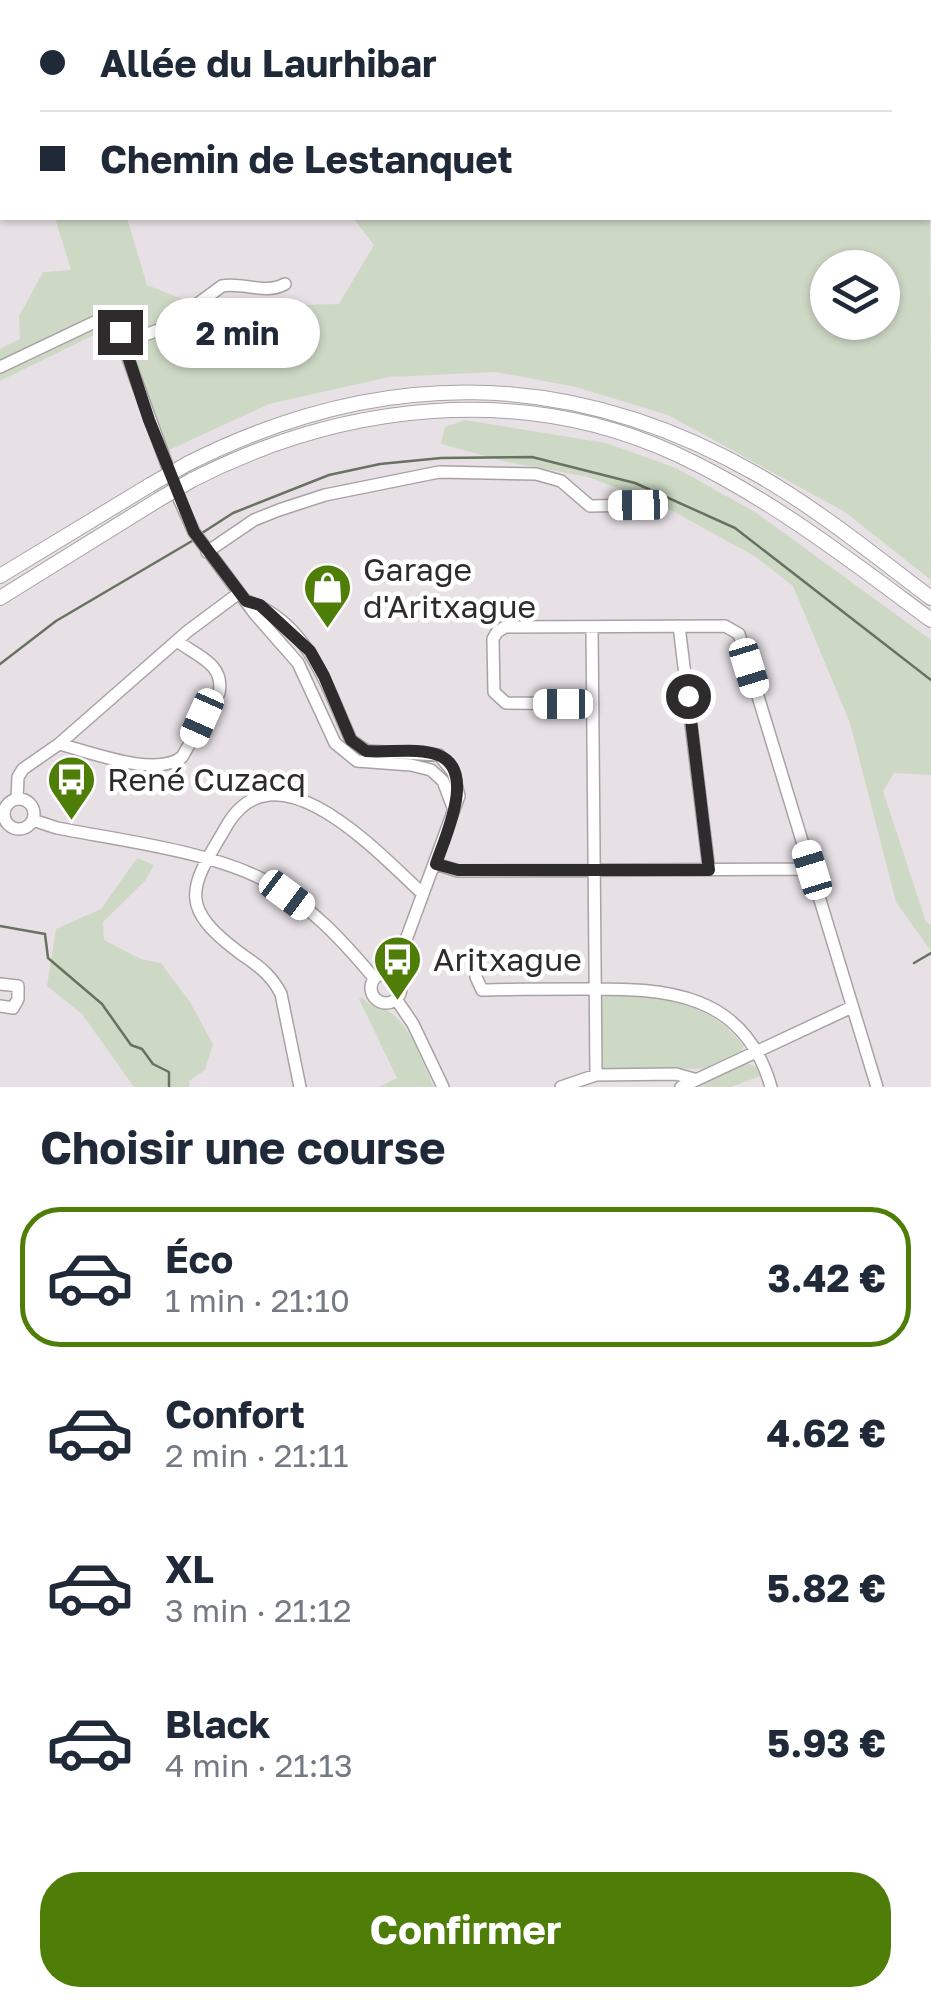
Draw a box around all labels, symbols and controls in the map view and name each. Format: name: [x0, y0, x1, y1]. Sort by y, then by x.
text: Allée du Laurhibar: [100, 40, 437, 85]
text: Chemin de Lestanquet: [100, 136, 513, 181]
map controls: [810, 250, 900, 340]
button: layers: [810, 250, 900, 340]
callout: 2 min: [155, 297, 320, 367]
route end: [98, 310, 143, 355]
text: 2 min: [196, 314, 279, 352]
car: [608, 489, 668, 521]
place label: Garage d'Aritxague: [363, 550, 536, 625]
shop icon: Garage d'Aritxague: [302, 562, 354, 630]
car: [726, 635, 772, 701]
route start: [666, 674, 711, 719]
car: [176, 684, 228, 752]
car: [533, 689, 593, 719]
bus stop icon: René Cuzacq: [46, 754, 98, 822]
place label: René Cuzacq: [107, 760, 306, 798]
car: [789, 837, 835, 903]
car: [254, 865, 320, 925]
bus stop icon: Aritxague: [372, 934, 424, 1002]
place label: Aritxague: [433, 940, 582, 978]
text: Choisir une course: [40, 1120, 446, 1174]
icon: car: [45, 1232, 135, 1322]
text: Éco: [165, 1236, 233, 1281]
text: 3.42 €: [767, 1255, 886, 1300]
text: 1 min · 21:10: [165, 1281, 350, 1319]
icon: car: [45, 1387, 135, 1477]
text: Confort: [165, 1391, 305, 1436]
text: 4.62 €: [766, 1410, 886, 1455]
text: 2 min · 21:11: [165, 1436, 348, 1474]
icon: car: [45, 1542, 135, 1632]
text: XL: [165, 1546, 214, 1591]
text: 5.82 €: [767, 1565, 886, 1610]
text: 3 min · 21:12: [165, 1591, 352, 1629]
icon: car: [45, 1697, 135, 1787]
text: Black: [165, 1701, 270, 1746]
text: 5.93 €: [767, 1720, 886, 1765]
text: 4 min · 21:13: [165, 1746, 353, 1784]
button: Confirmer: [40, 1872, 891, 1987]

